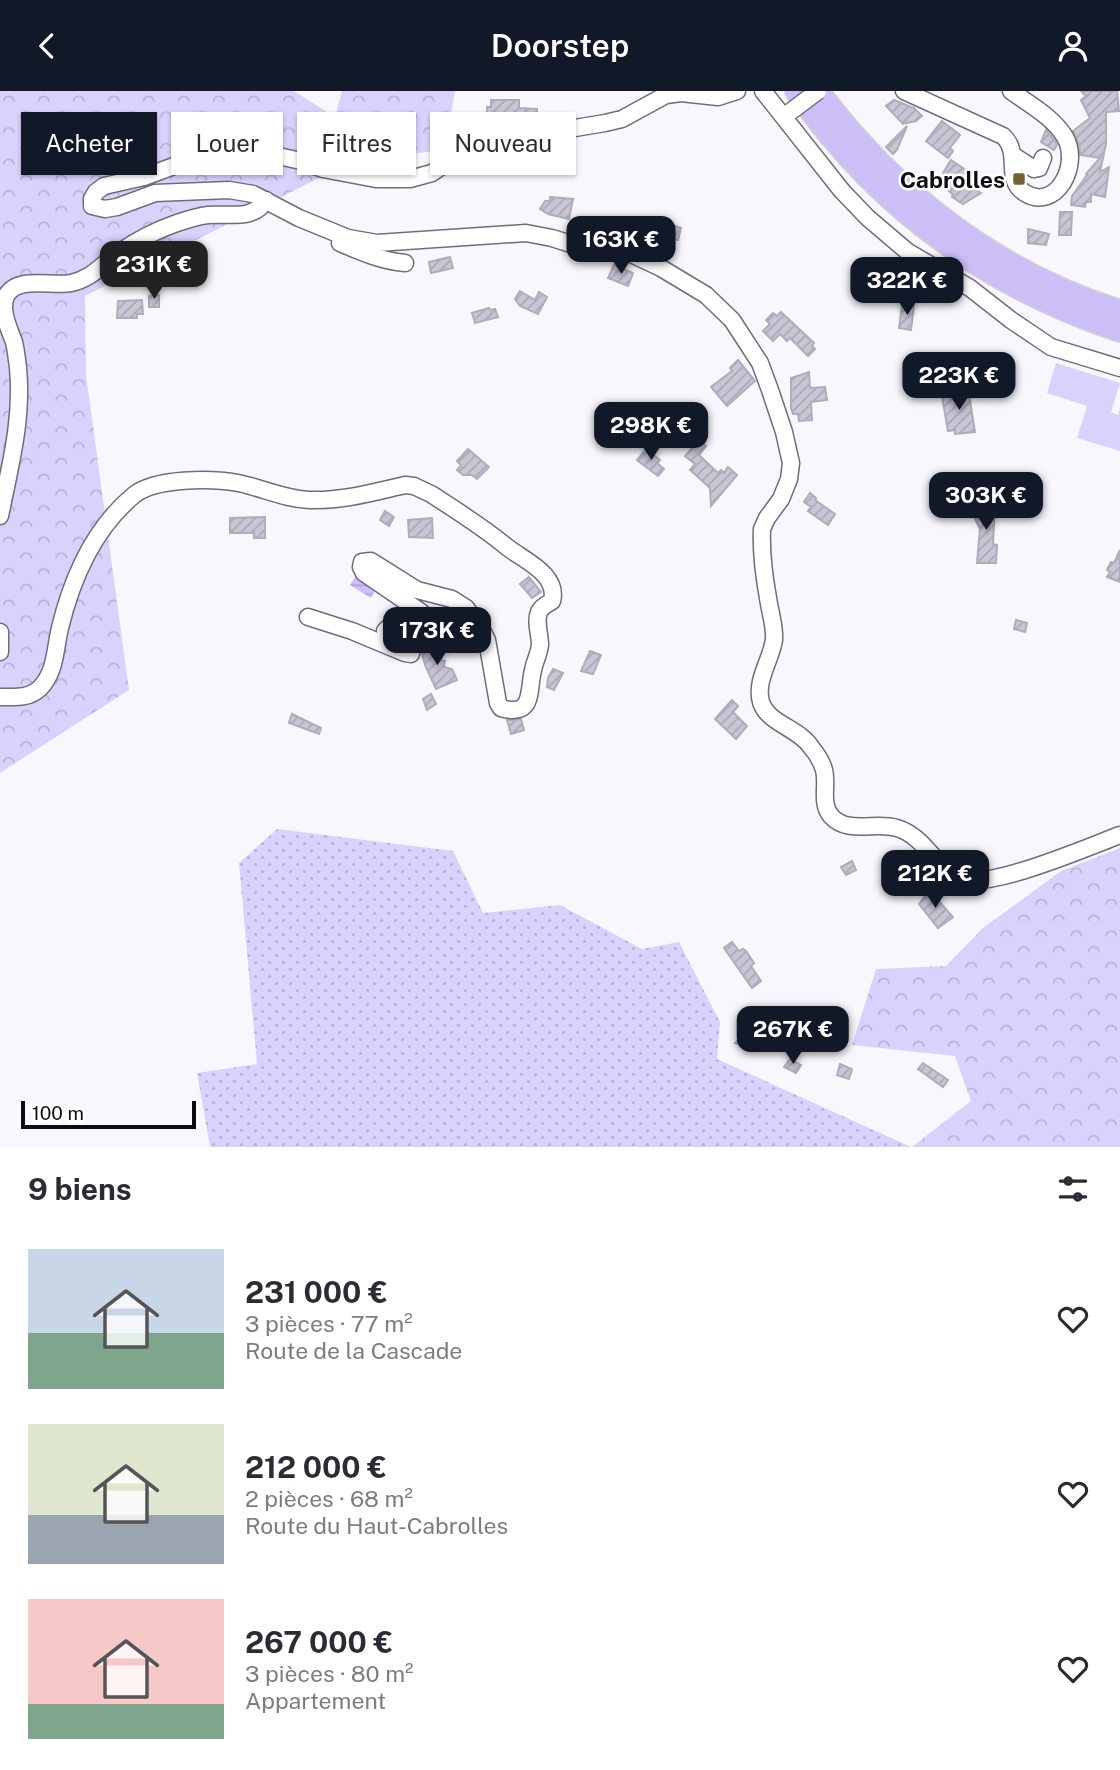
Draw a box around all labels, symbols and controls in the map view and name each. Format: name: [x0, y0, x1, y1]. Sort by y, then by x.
icon: back: [28, 27, 66, 65]
text: Doorstep: [491, 27, 629, 64]
icon: person: [1054, 27, 1092, 65]
chip: Acheter: [21, 112, 157, 175]
chip: Louer: [171, 112, 283, 175]
chip: Filtres: [297, 112, 416, 175]
chip: Nouveau: [430, 112, 576, 175]
place label: Cabrolles: [900, 166, 1005, 193]
marker: Cabrolles: [1011, 171, 1027, 187]
pin: 163K €: [564, 216, 678, 276]
text: 163K €: [583, 225, 659, 252]
pin: 231K €: [97, 241, 211, 301]
text: 231K €: [116, 250, 192, 277]
pin: 322K €: [850, 257, 964, 317]
text: 322K €: [866, 266, 948, 293]
pin: 223K €: [902, 353, 1016, 412]
text: 223K €: [918, 361, 1000, 388]
pin: 298K €: [594, 403, 708, 462]
text: 298K €: [610, 411, 692, 438]
pin: 303K €: [929, 473, 1043, 532]
text: 303K €: [945, 481, 1027, 508]
pin: 173K €: [380, 607, 494, 667]
text: 173K €: [399, 616, 475, 643]
pin: 212K €: [878, 851, 992, 910]
text: 212K €: [897, 859, 973, 886]
pin: 267K €: [736, 1007, 850, 1066]
text: 267K €: [753, 1015, 833, 1042]
scale bar: [21, 1098, 196, 1130]
text: 100 m: [32, 1102, 84, 1124]
icon: filters: [1054, 1170, 1092, 1208]
text: 9 biens: [28, 1171, 132, 1207]
text: 231 000 €: [245, 1274, 388, 1310]
icon: home: [84, 1277, 168, 1361]
icon: heart: [1054, 1300, 1092, 1338]
text: 3 pièces · 77 m²: [245, 1310, 413, 1337]
text: Route de la Cascade: [245, 1337, 462, 1364]
text: 212 000 €: [245, 1449, 387, 1485]
icon: home: [84, 1452, 168, 1536]
icon: heart: [1054, 1475, 1092, 1513]
text: 2 pièces · 68 m²: [245, 1485, 413, 1512]
text: Route du Haut-Cabrolles: [245, 1512, 508, 1539]
text: 267 000 €: [245, 1624, 393, 1660]
icon: home: [84, 1627, 168, 1711]
icon: heart: [1054, 1650, 1092, 1688]
text: 3 pièces · 80 m²: [245, 1660, 413, 1687]
text: Appartement: [245, 1687, 386, 1714]

